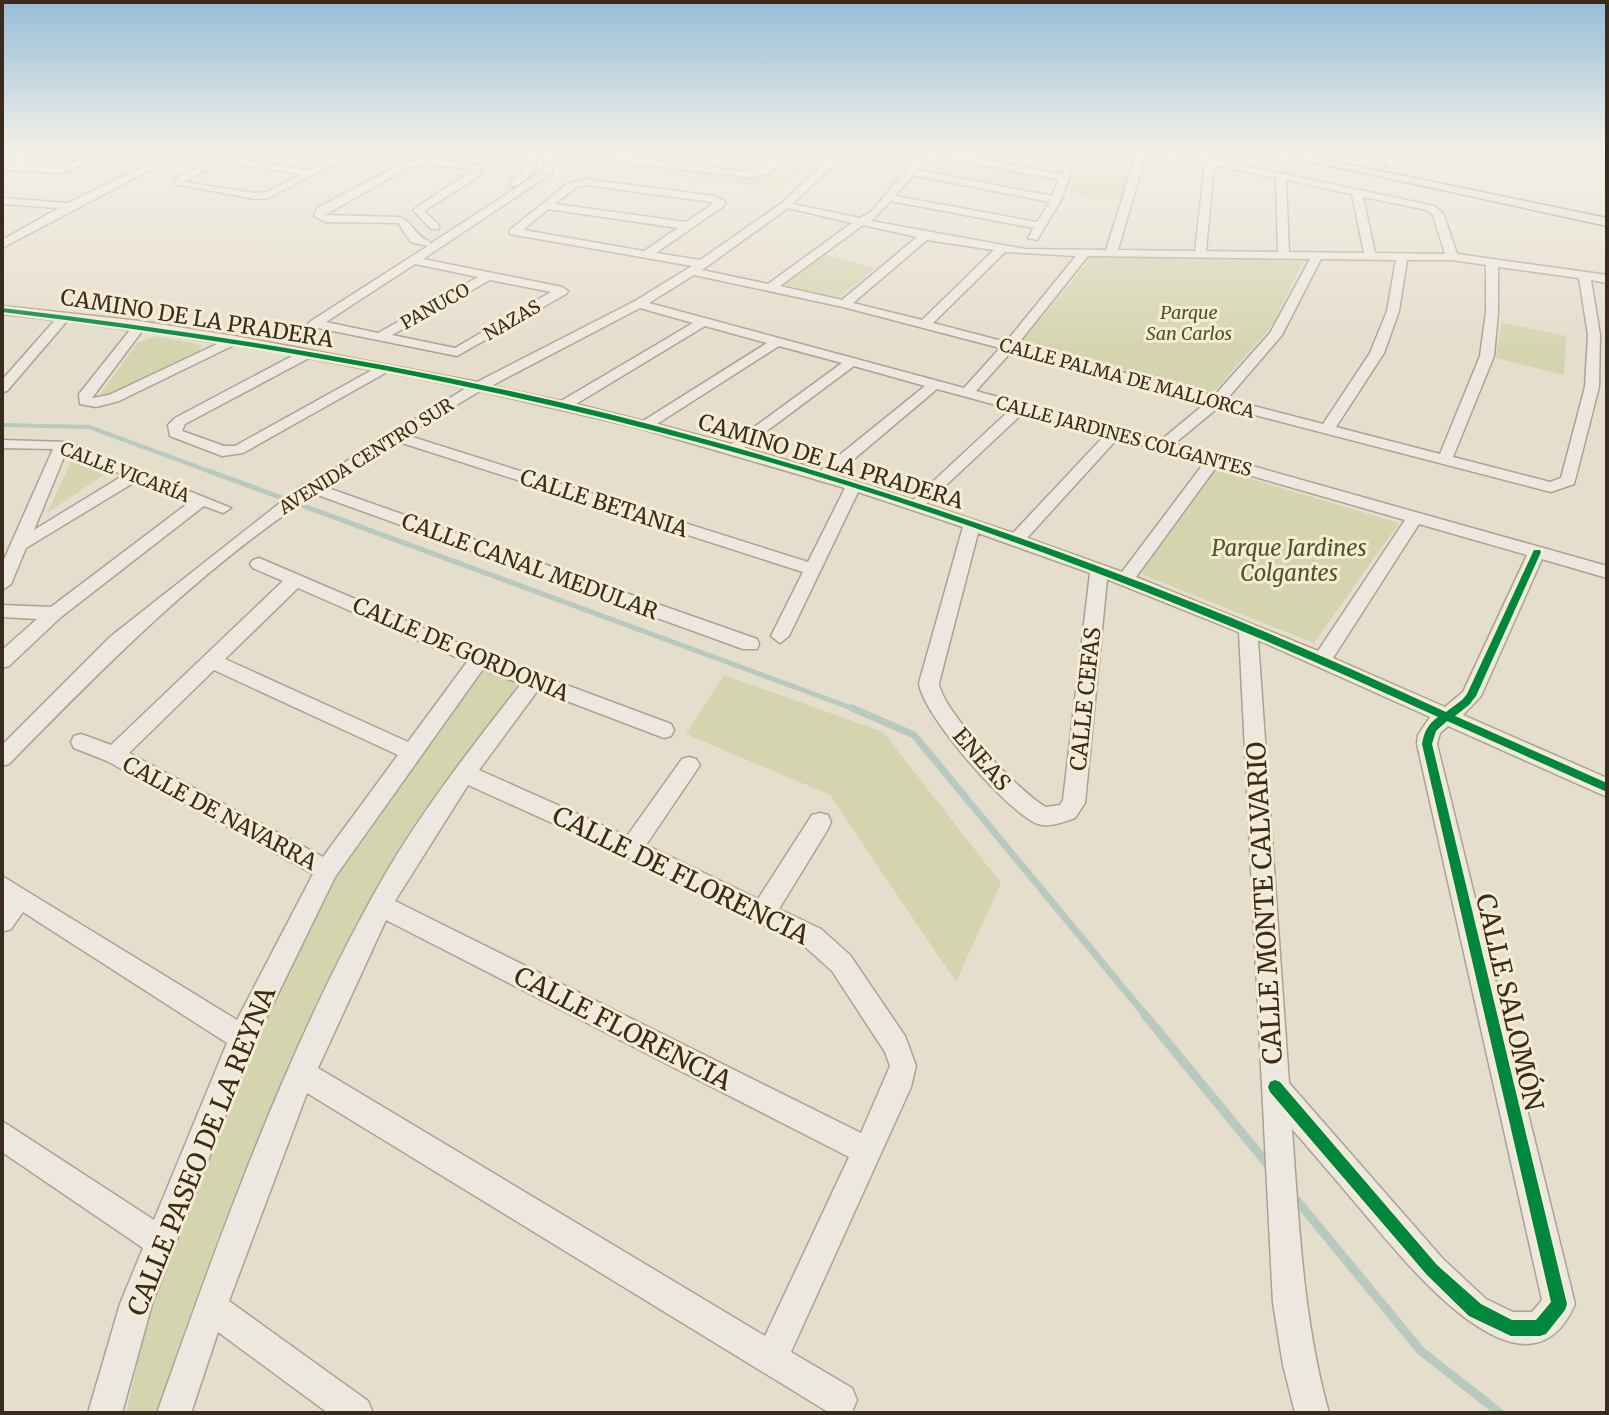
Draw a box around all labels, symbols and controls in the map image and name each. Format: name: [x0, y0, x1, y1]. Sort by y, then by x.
street label: PANUCO: [397, 278, 473, 334]
street label: CAMINO DE LA PRADERA: [59, 283, 336, 353]
street label: NAZAS: [480, 294, 545, 345]
park label: Parque San Carlos: [1146, 301, 1232, 345]
street label: CALLE PALMA DE MALLORCA: [997, 333, 1257, 423]
street label: CALLE JARDINES COLGANTES: [993, 391, 1255, 481]
street label: AVENIDA CENTRO SUR: [274, 393, 458, 520]
street label: CAMINO DE LA PRADERA: [695, 407, 967, 515]
street label: CALLE VICARÍA: [57, 437, 193, 507]
street label: CALLE BETANIA: [517, 463, 692, 543]
street label: CALLE CANAL MEDULAR: [398, 507, 663, 626]
park label: Parque Jardines Colgantes: [1211, 534, 1367, 587]
street label: CALLE DE GORDONIA: [349, 591, 574, 707]
street label: CALLE CEFAS: [1064, 626, 1106, 772]
street label: ENEAS: [947, 722, 1017, 796]
street label: CALLE MONTE CALVARIO: [1239, 741, 1289, 1065]
street label: CALLE DE NAVARRA: [118, 750, 322, 876]
street label: CALLE DE FLORENCIA: [547, 798, 815, 952]
street label: CALLE SALOMÓN: [1469, 890, 1552, 1114]
street label: CALLE FLORENCIA: [509, 959, 738, 1097]
street label: CALLE PASEO DE LA REYNA: [120, 981, 282, 1320]

